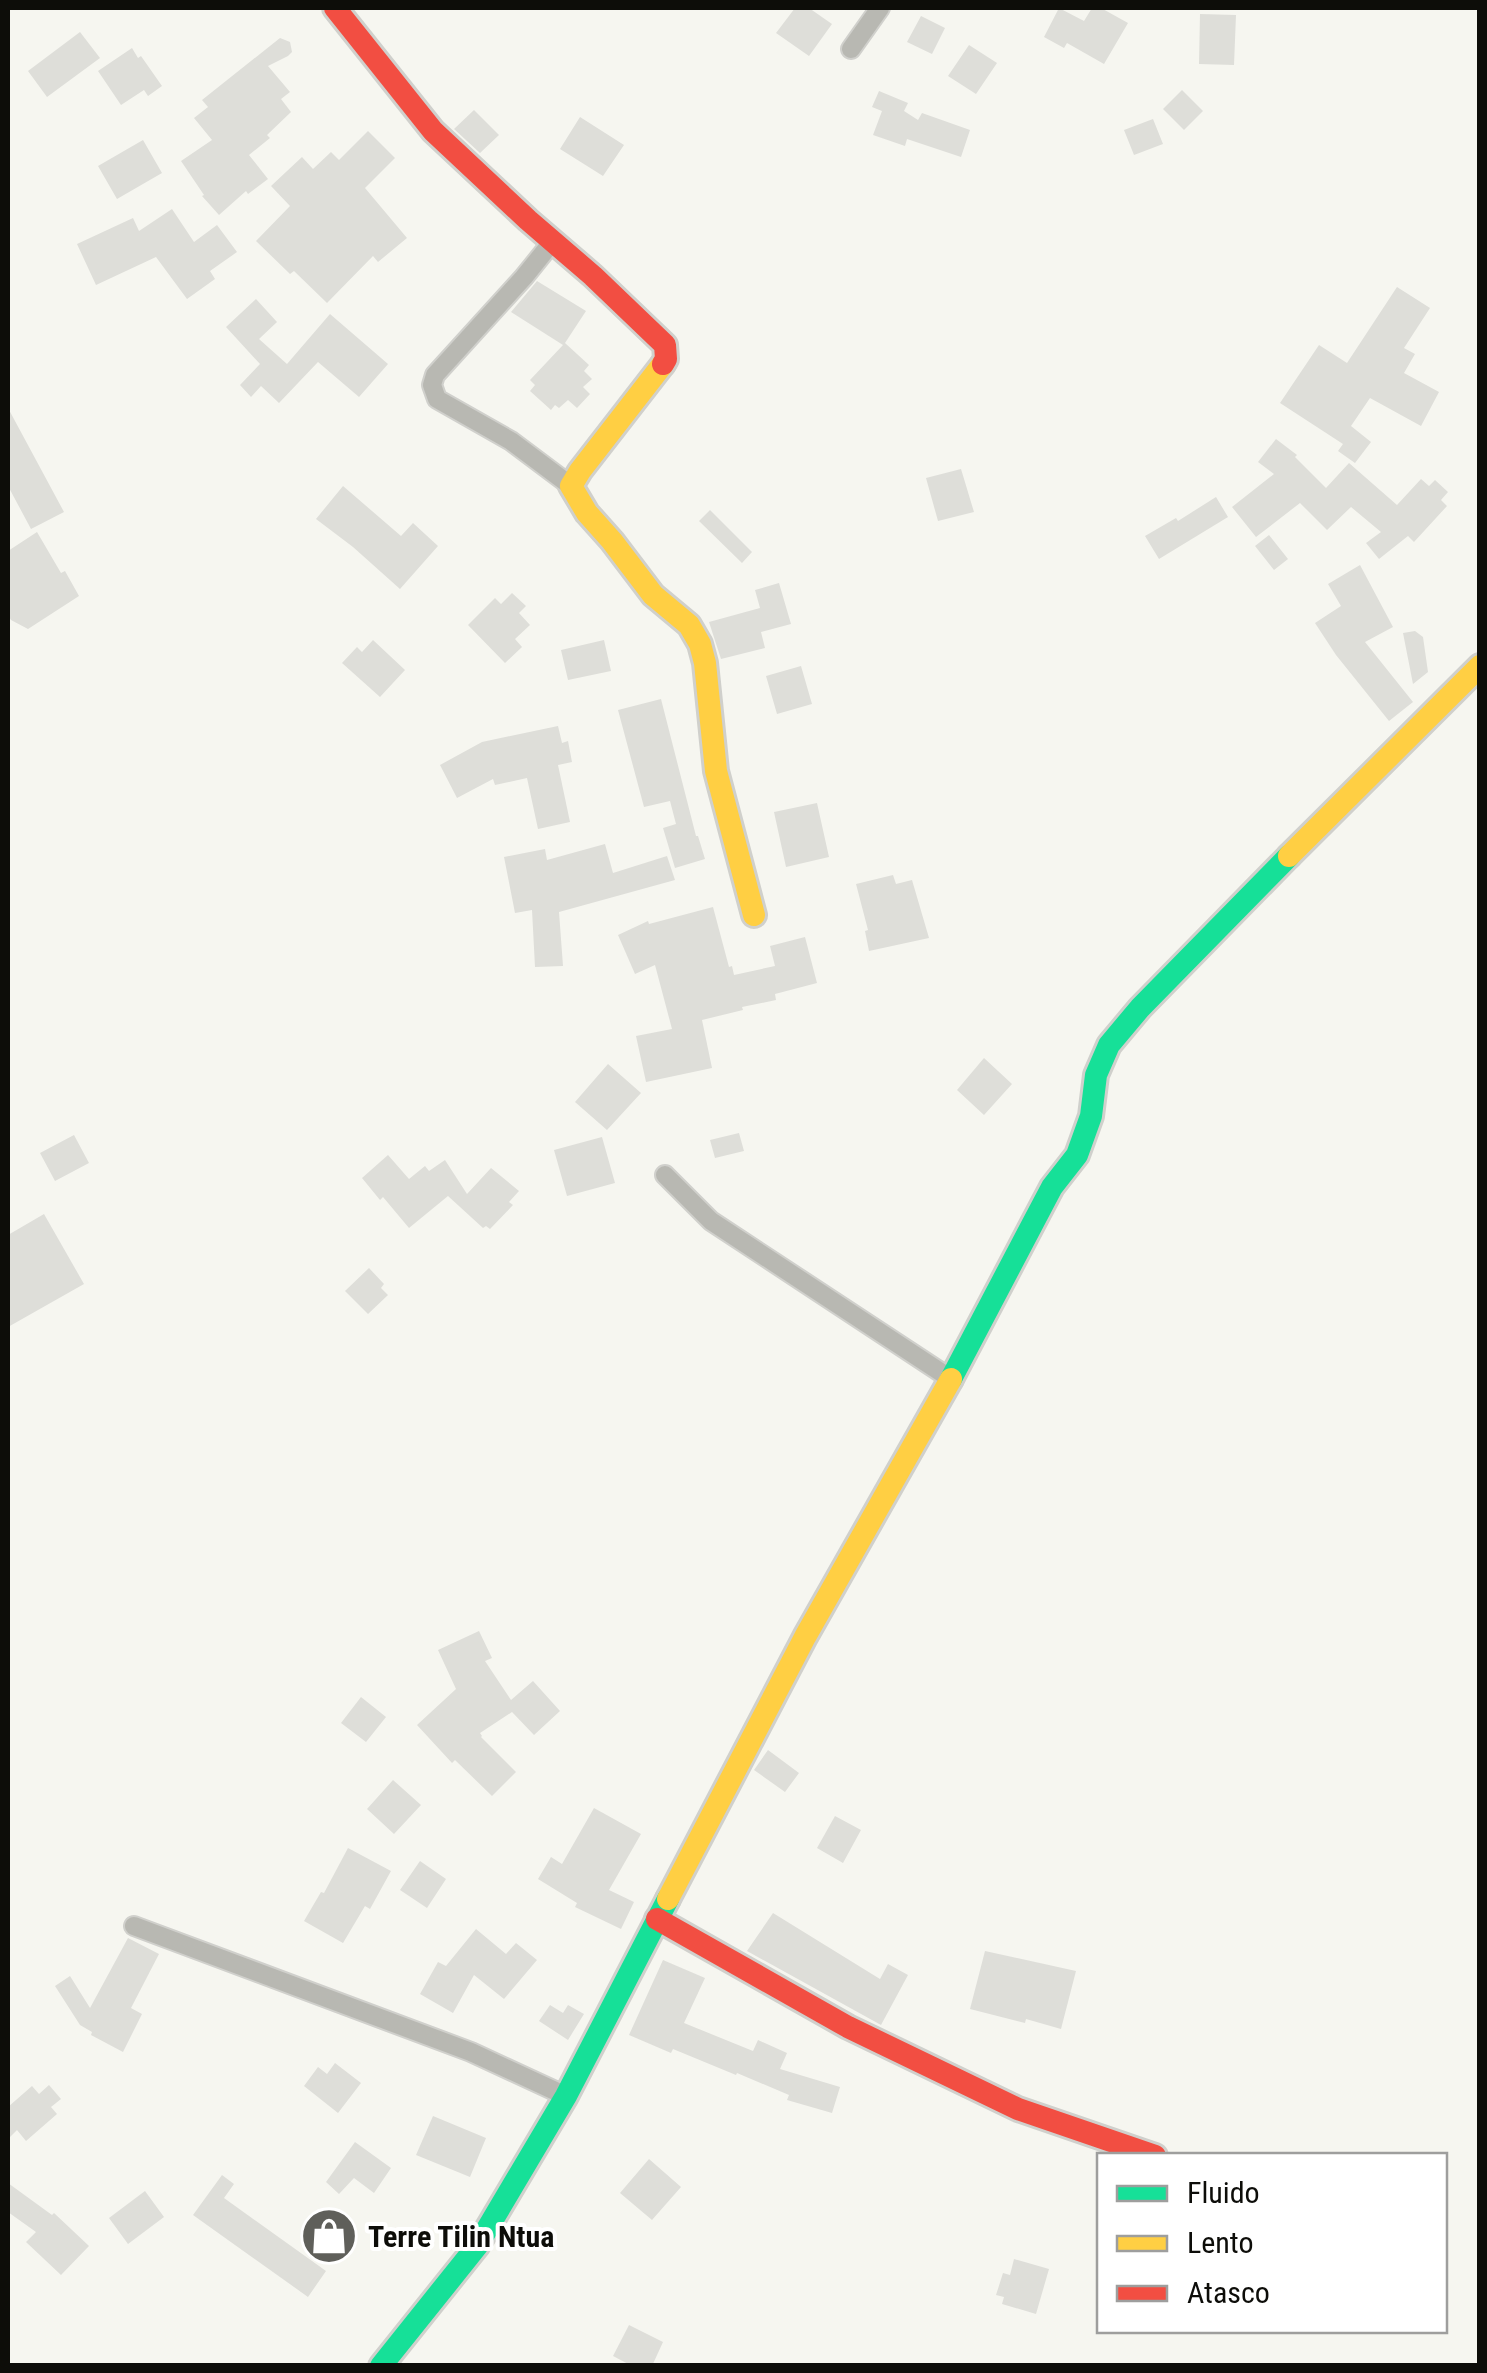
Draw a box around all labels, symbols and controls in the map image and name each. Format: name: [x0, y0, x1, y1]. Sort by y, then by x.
legend: [1097, 2153, 1447, 2333]
text: Fluido: [1187, 2175, 1260, 2210]
shop icon: Terre Tilin Ntua: [299, 2206, 359, 2266]
place label: Terre Tilin Ntua: [368, 2219, 554, 2254]
text: Lento: [1187, 2225, 1254, 2260]
text: Atasco: [1187, 2275, 1270, 2310]

